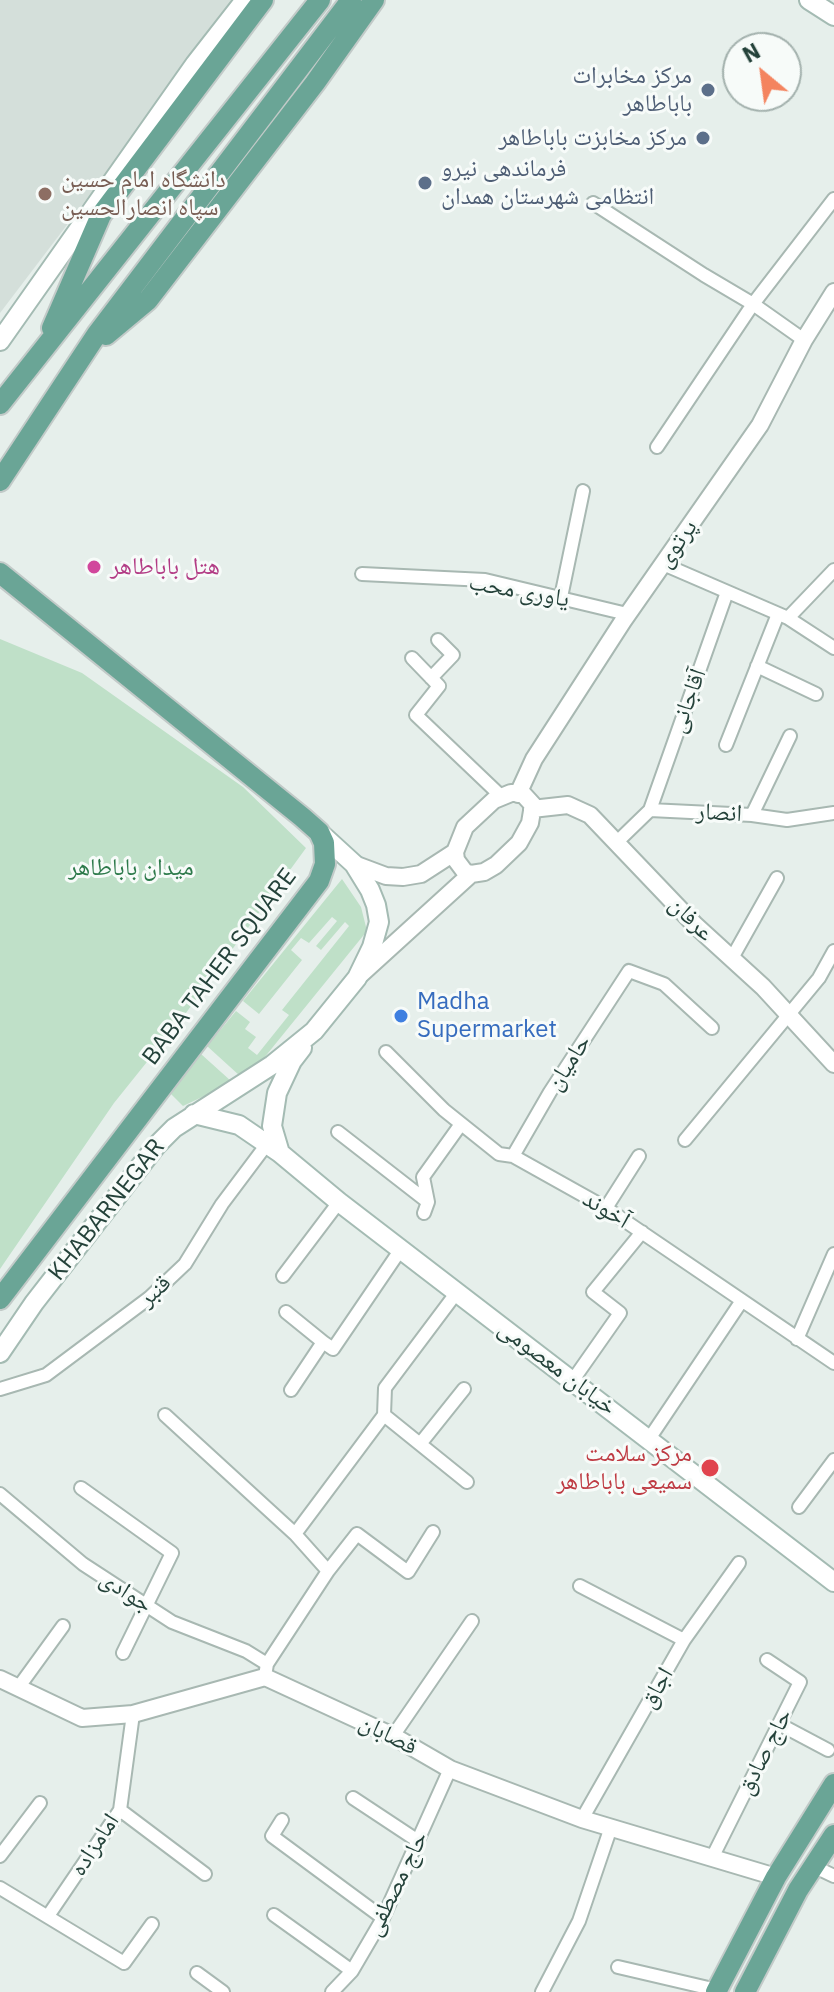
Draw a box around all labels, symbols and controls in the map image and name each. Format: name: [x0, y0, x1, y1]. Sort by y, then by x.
north arrow: [722, 32, 802, 112]
text: N: [737, 36, 765, 69]
place label: مرکز مخابرات باباطاهر: [573, 62, 692, 118]
marker: مرکز مخابرات باباطاهر: [699, 81, 717, 99]
place label: مرکز مخابزت باباطاهر: [498, 124, 687, 152]
marker: مرکز مخابزت باباطاهر: [694, 129, 712, 147]
place label: فرماندهی نیرو انتظامی شهرستان همدان: [441, 155, 654, 211]
place label: دانشگاه امام حسین سپاه انصارالحسین: [61, 166, 226, 222]
marker: فرماندهی نیرو انتظامی شهرستان همدان: [416, 174, 434, 192]
marker: دانشگاه امام حسین سپاه انصارالحسین: [36, 185, 54, 203]
street label: پرتوی: [650, 514, 704, 574]
place label: هتل باباطاهر: [110, 553, 220, 581]
marker: هتل باباطاهر: [85, 558, 103, 576]
street label: یاوری محب: [466, 568, 572, 614]
street label: آقاجانی: [663, 665, 713, 737]
street label: انصار: [695, 797, 743, 829]
park label: میدان باباطاهر: [68, 854, 194, 882]
street label: BABA TAHER SQUARE: [137, 863, 303, 1071]
street label: عرفان: [662, 890, 720, 948]
place label: Madha Supermarket: [417, 988, 557, 1044]
marker: Madha Supermarket: [392, 1007, 410, 1025]
street label: حامیان: [540, 1030, 598, 1096]
street label: KHABARNEGAR: [43, 1133, 171, 1287]
street label: آخوند: [577, 1185, 635, 1235]
street label: قنبر: [133, 1269, 177, 1313]
street label: خیابان معصومی: [492, 1314, 622, 1422]
place label: مرکز سلامت سمیعی باباطاهر: [556, 1440, 692, 1496]
marker: مرکز سلامت سمیعی باباطاهر: [699, 1457, 721, 1479]
street label: جوادی: [94, 1564, 158, 1620]
street label: اجاق: [634, 1662, 680, 1714]
street label: حاج صادق: [731, 1704, 799, 1800]
street label: قصابان: [354, 1708, 422, 1762]
street label: امامزاده: [64, 1808, 126, 1882]
street label: حاج مصطفی: [359, 1827, 435, 1941]

